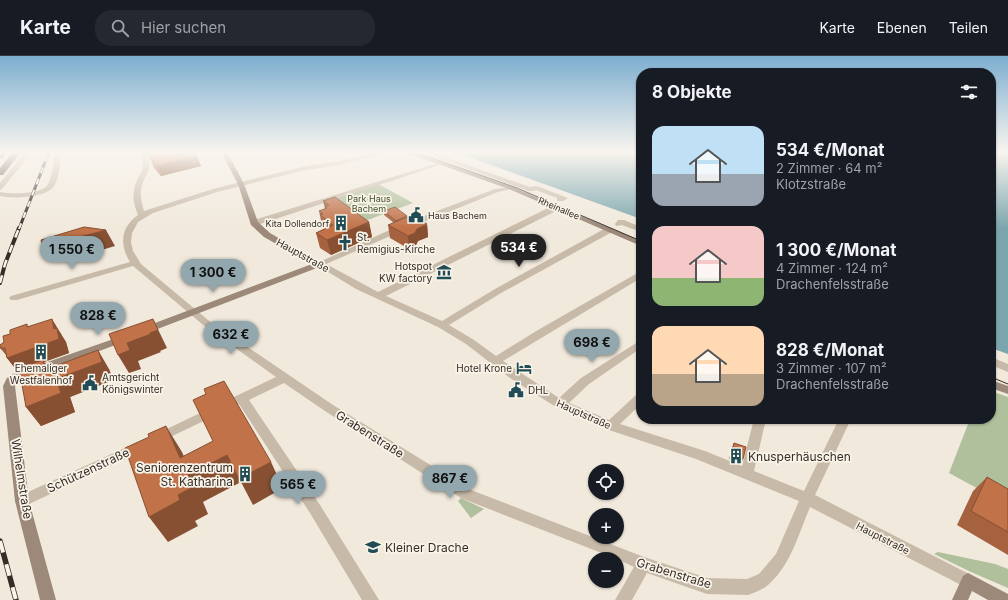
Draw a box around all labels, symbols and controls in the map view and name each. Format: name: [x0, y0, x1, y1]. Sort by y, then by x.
search box: [95, 10, 375, 46]
text: Karte: [20, 16, 71, 39]
icon: search: [109, 17, 131, 39]
text: Hier suchen: [141, 18, 226, 37]
text: Karte: [819, 19, 855, 36]
text: Ebenen: [877, 19, 927, 36]
text: Teilen: [949, 19, 988, 36]
icon: filters: [958, 81, 980, 103]
text: 8 Objekte: [652, 82, 732, 102]
text: 534 €/Monat: [776, 140, 885, 160]
icon: home: [684, 142, 732, 190]
text: 2 Zimmer · 64 m²: [776, 160, 882, 176]
text: Klotzstraße: [776, 176, 846, 192]
park label: Park Haus Bachem: [347, 193, 391, 214]
street label: Rheinallee: [537, 194, 581, 222]
public building icon: Haus Bachem: [407, 206, 425, 224]
place label: Haus Bachem: [428, 210, 487, 221]
building icon: Kita Dollendorf: [332, 214, 350, 232]
place label: Kita Dollendorf: [265, 218, 330, 229]
place label: St. Remigius-Kirche: [357, 231, 435, 255]
church icon: St. Remigius-Kirche: [336, 234, 354, 252]
pin: 534 €: [491, 234, 547, 268]
pin: 1 550 €: [35, 236, 109, 270]
street label: Hauptstraße: [275, 236, 331, 274]
text: 534 €: [500, 239, 538, 255]
text: 1 300 €/Monat: [776, 240, 896, 260]
text: 1 550 €: [49, 241, 95, 257]
icon: home: [684, 242, 732, 290]
pin: 1 300 €: [176, 259, 250, 293]
place label: Hotspot KW factory: [379, 260, 433, 284]
text: 4 Zimmer · 124 m²: [776, 260, 888, 276]
museum icon: Hotspot KW factory: [435, 263, 453, 281]
text: 1 300 €: [190, 264, 236, 280]
text: Drachenfelsstraße: [776, 276, 889, 292]
pin: 828 €: [70, 302, 126, 336]
text: 828 €: [79, 307, 117, 323]
pin: 632 €: [203, 321, 259, 355]
text: 632 €: [212, 326, 250, 342]
pin: 698 €: [564, 329, 620, 363]
text: 698 €: [573, 334, 611, 350]
text: 828 €/Monat: [776, 340, 884, 360]
icon: home: [684, 342, 732, 390]
building icon: Ehemaliger Westfalenhof: [32, 343, 50, 361]
hotel icon: Hotel Krone: [515, 359, 533, 377]
text: 3 Zimmer · 107 m²: [776, 360, 887, 376]
place label: Ehemaliger Westfalenhof: [10, 362, 73, 386]
place label: Hotel Krone: [456, 362, 512, 374]
place label: Amtsgericht Königswinter: [102, 371, 164, 395]
public building icon: Amtsgericht Königswinter: [81, 374, 99, 392]
text: Drachenfelsstraße: [776, 376, 889, 392]
public building icon: DHL: [507, 381, 525, 399]
place label: DHL: [528, 384, 549, 396]
street label: Hauptstraße: [555, 397, 613, 431]
street label: Grabenstraße: [333, 407, 407, 461]
street label: Wilhelmstraße: [8, 438, 36, 520]
street label: Schützenstraße: [44, 444, 132, 496]
building icon: Knusperhäuschen: [727, 447, 745, 465]
place label: Knusperhäuschen: [748, 449, 851, 464]
place label: Seniorenzentrum St. Katharina: [136, 460, 233, 489]
map controls: [588, 464, 624, 588]
button: locate: [588, 464, 624, 500]
building icon: Seniorenzentrum St. Katharina: [236, 465, 254, 483]
pin: 867 €: [422, 465, 478, 499]
text: 867 €: [432, 470, 468, 486]
pin: 565 €: [270, 471, 326, 505]
text: 565 €: [279, 476, 317, 492]
button: +: [588, 508, 624, 544]
street label: Hauptstraße: [854, 519, 912, 557]
school or university icon: Kleiner Drache: [364, 538, 382, 556]
place label: Kleiner Drache: [385, 540, 469, 555]
button: −: [588, 552, 624, 588]
street label: Grabenstraße: [635, 554, 713, 592]

